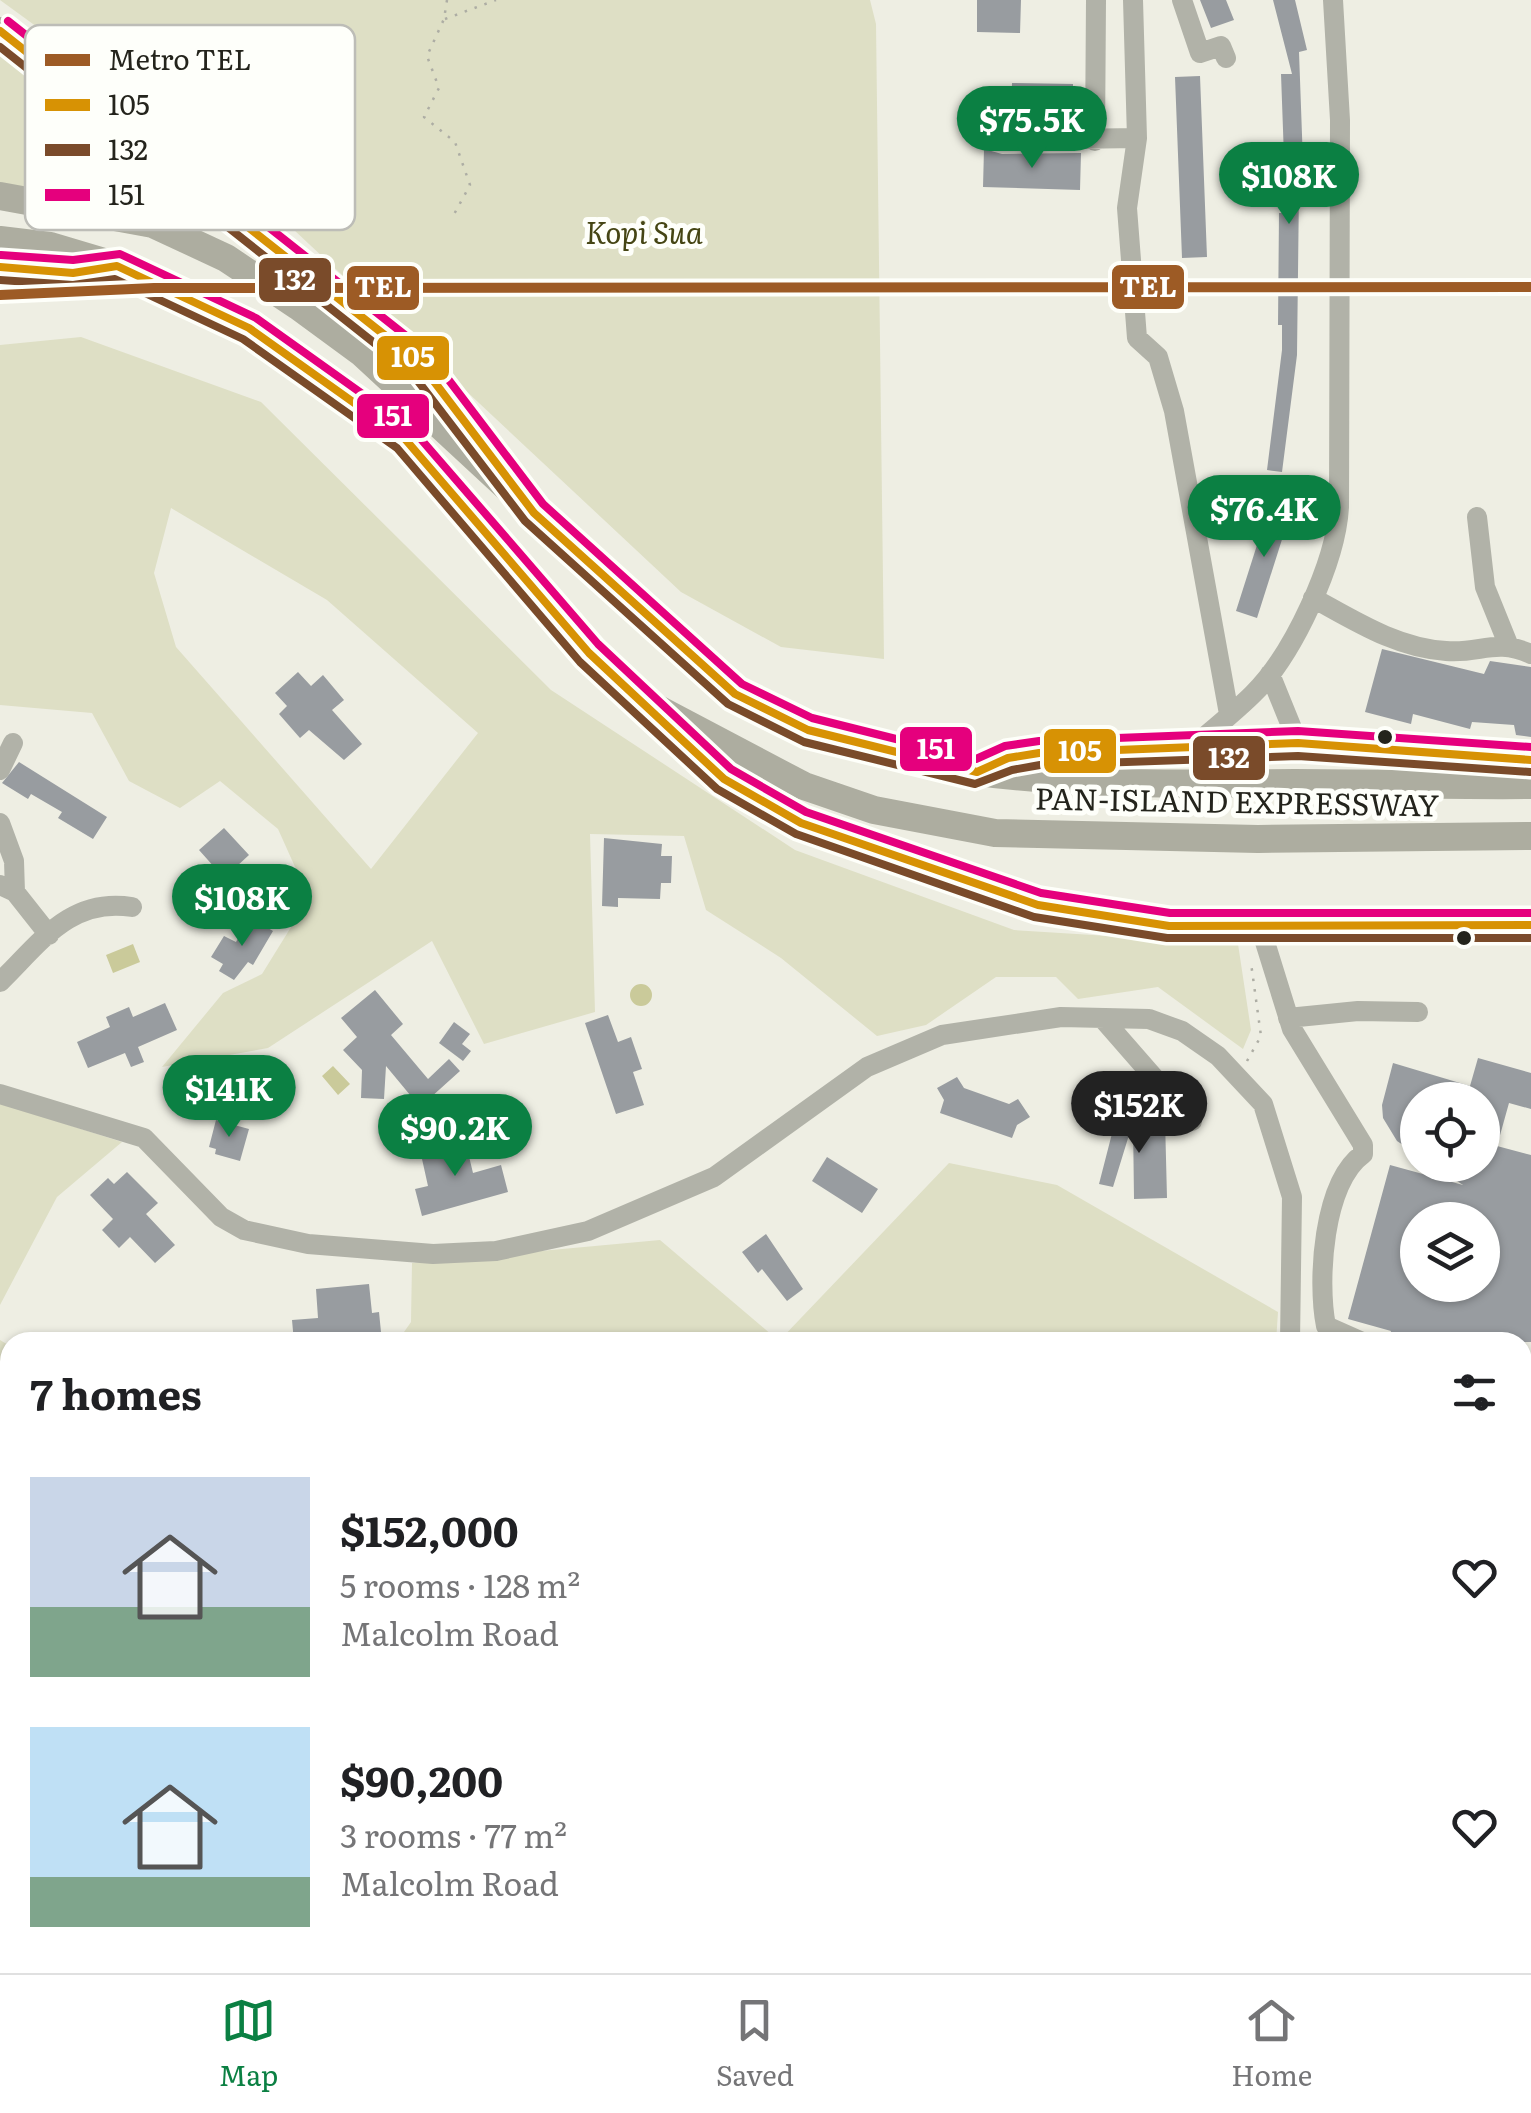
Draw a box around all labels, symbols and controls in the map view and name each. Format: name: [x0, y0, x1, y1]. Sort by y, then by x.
legend: [25, 25, 355, 230]
text: Metro TEL: [108, 37, 252, 79]
text: 105: [108, 82, 150, 124]
pin: $75.5K: [951, 86, 1113, 171]
text: $75.5K: [979, 94, 1085, 142]
text: 132: [108, 127, 148, 169]
pin: $108K: [1219, 142, 1359, 227]
text: $108K: [1241, 150, 1337, 198]
text: 151: [108, 172, 145, 214]
park label: Kopi Sua: [585, 209, 703, 253]
line badge: 132: [257, 256, 333, 304]
text: 132: [274, 257, 316, 299]
line badge: TEL: [1110, 263, 1186, 311]
line badge: TEL: [345, 264, 421, 312]
text: TEL: [354, 264, 412, 306]
text: TEL: [1119, 264, 1177, 306]
line badge: 105: [375, 334, 451, 382]
text: 105: [391, 334, 435, 376]
line badge: 151: [355, 392, 431, 440]
text: 151: [374, 393, 413, 435]
pin: $76.4K: [1183, 475, 1345, 560]
text: $76.4K: [1210, 483, 1318, 531]
line badge: 151: [898, 725, 974, 773]
text: 151: [917, 726, 956, 768]
line badge: 105: [1042, 727, 1118, 775]
unlabelled marker: [1375, 727, 1395, 747]
text: 105: [1058, 728, 1102, 770]
line badge: 132: [1191, 734, 1267, 782]
text: 132: [1208, 735, 1250, 777]
street label: PAN-ISLAND EXPRESSWAY: [1035, 774, 1439, 826]
pin: $108K: [172, 864, 312, 949]
text: $108K: [194, 872, 290, 920]
unlabelled marker: [1454, 928, 1474, 948]
pin: $141K: [159, 1055, 299, 1140]
text: $141K: [185, 1063, 273, 1111]
pin: $152K: [1069, 1071, 1209, 1156]
text: $152K: [1093, 1079, 1185, 1127]
map controls: [1400, 1082, 1500, 1302]
button: locate: [1400, 1082, 1500, 1182]
pin: $90.2K: [374, 1094, 536, 1179]
text: $90.2K: [400, 1102, 510, 1150]
button: layers: [1400, 1202, 1500, 1302]
text: 7 homes: [30, 1361, 202, 1423]
icon: filters: [1447, 1365, 1502, 1420]
text: $152,000: [340, 1498, 519, 1560]
icon: home: [110, 1517, 230, 1637]
icon: heart: [1447, 1550, 1502, 1605]
text: 5 rooms · 128 m²: [340, 1560, 580, 1608]
text: Malcolm Road: [340, 1608, 559, 1656]
text: $90,200: [340, 1748, 503, 1810]
icon: home: [110, 1767, 230, 1887]
icon: heart: [1447, 1800, 1502, 1855]
text: 3 rooms · 77 m²: [340, 1810, 567, 1858]
text: Malcolm Road: [340, 1858, 559, 1906]
tab: Map: [219, 1993, 278, 2095]
tab: Saved: [716, 1993, 794, 2095]
tab: Home: [1231, 1993, 1312, 2095]

